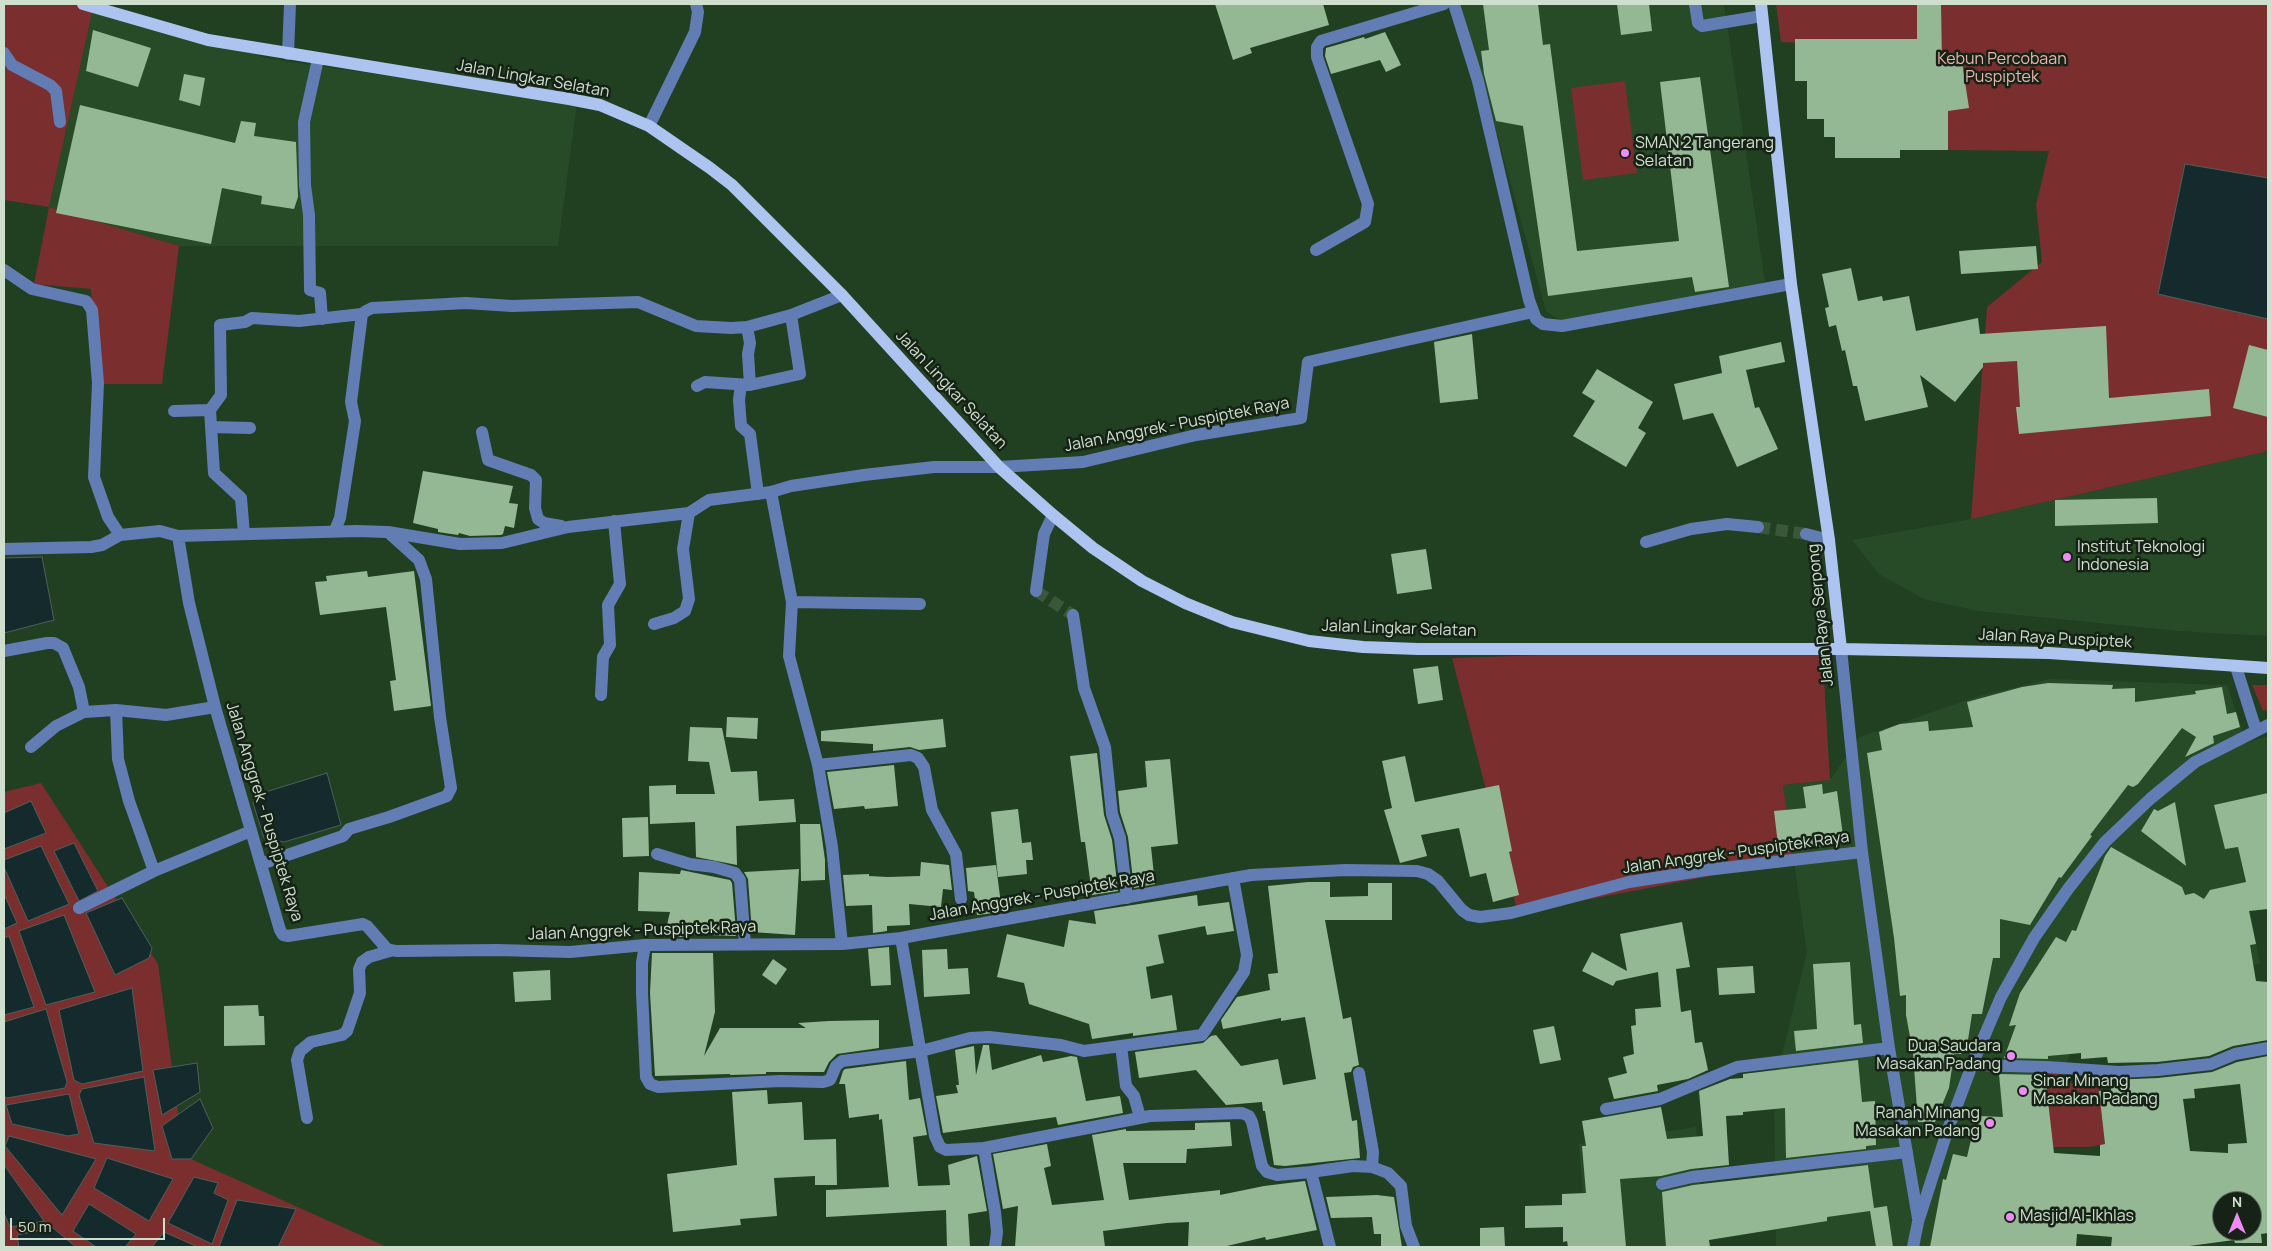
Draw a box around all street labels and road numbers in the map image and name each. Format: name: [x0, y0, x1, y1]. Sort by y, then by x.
street label: Jalan Lingkar Selatan: [455, 56, 611, 102]
street label: Jalan Lingkar Selatan: [891, 327, 1011, 453]
street label: Jalan Anggrek - Puspiptek Raya: [1063, 394, 1291, 456]
street label: Jalan Raya Serpong: [1804, 543, 1838, 687]
street label: Jalan Lingkar Selatan: [1321, 617, 1477, 641]
street label: Jalan Raya Puspiptek: [1978, 625, 2132, 653]
street label: Jalan Anggrek - Puspiptek Raya: [221, 700, 307, 924]
street label: Jalan Anggrek - Puspiptek Raya: [1621, 828, 1851, 878]
street label: Jalan Anggrek - Puspiptek Raya: [928, 867, 1156, 925]
street label: Jalan Anggrek - Puspiptek Raya: [527, 917, 757, 945]

